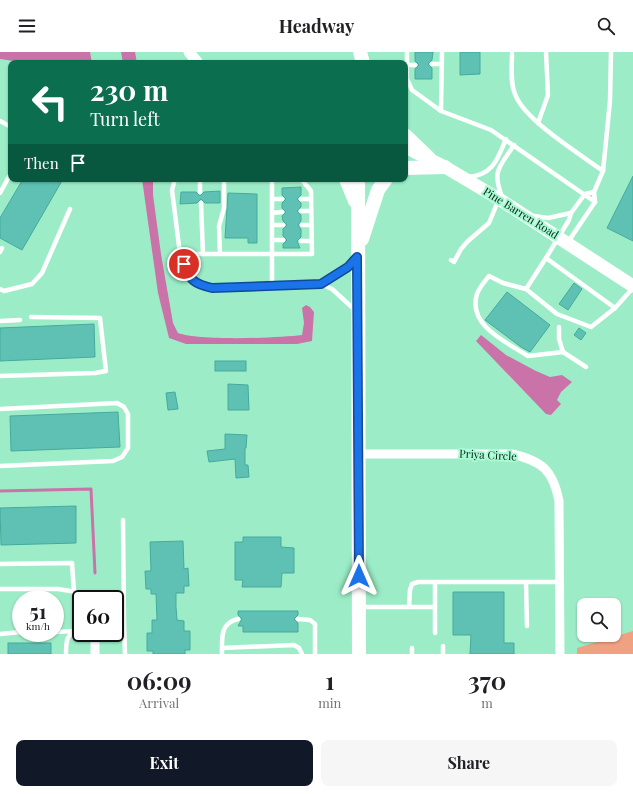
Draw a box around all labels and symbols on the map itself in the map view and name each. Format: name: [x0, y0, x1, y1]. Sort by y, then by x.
street label: Pine Barren Road: [481, 183, 562, 242]
pin: [167, 247, 201, 281]
street label: Priya Circle: [459, 446, 518, 464]
position arrow: [338, 555, 380, 597]
speed limit sign: 60: [72, 590, 124, 642]

